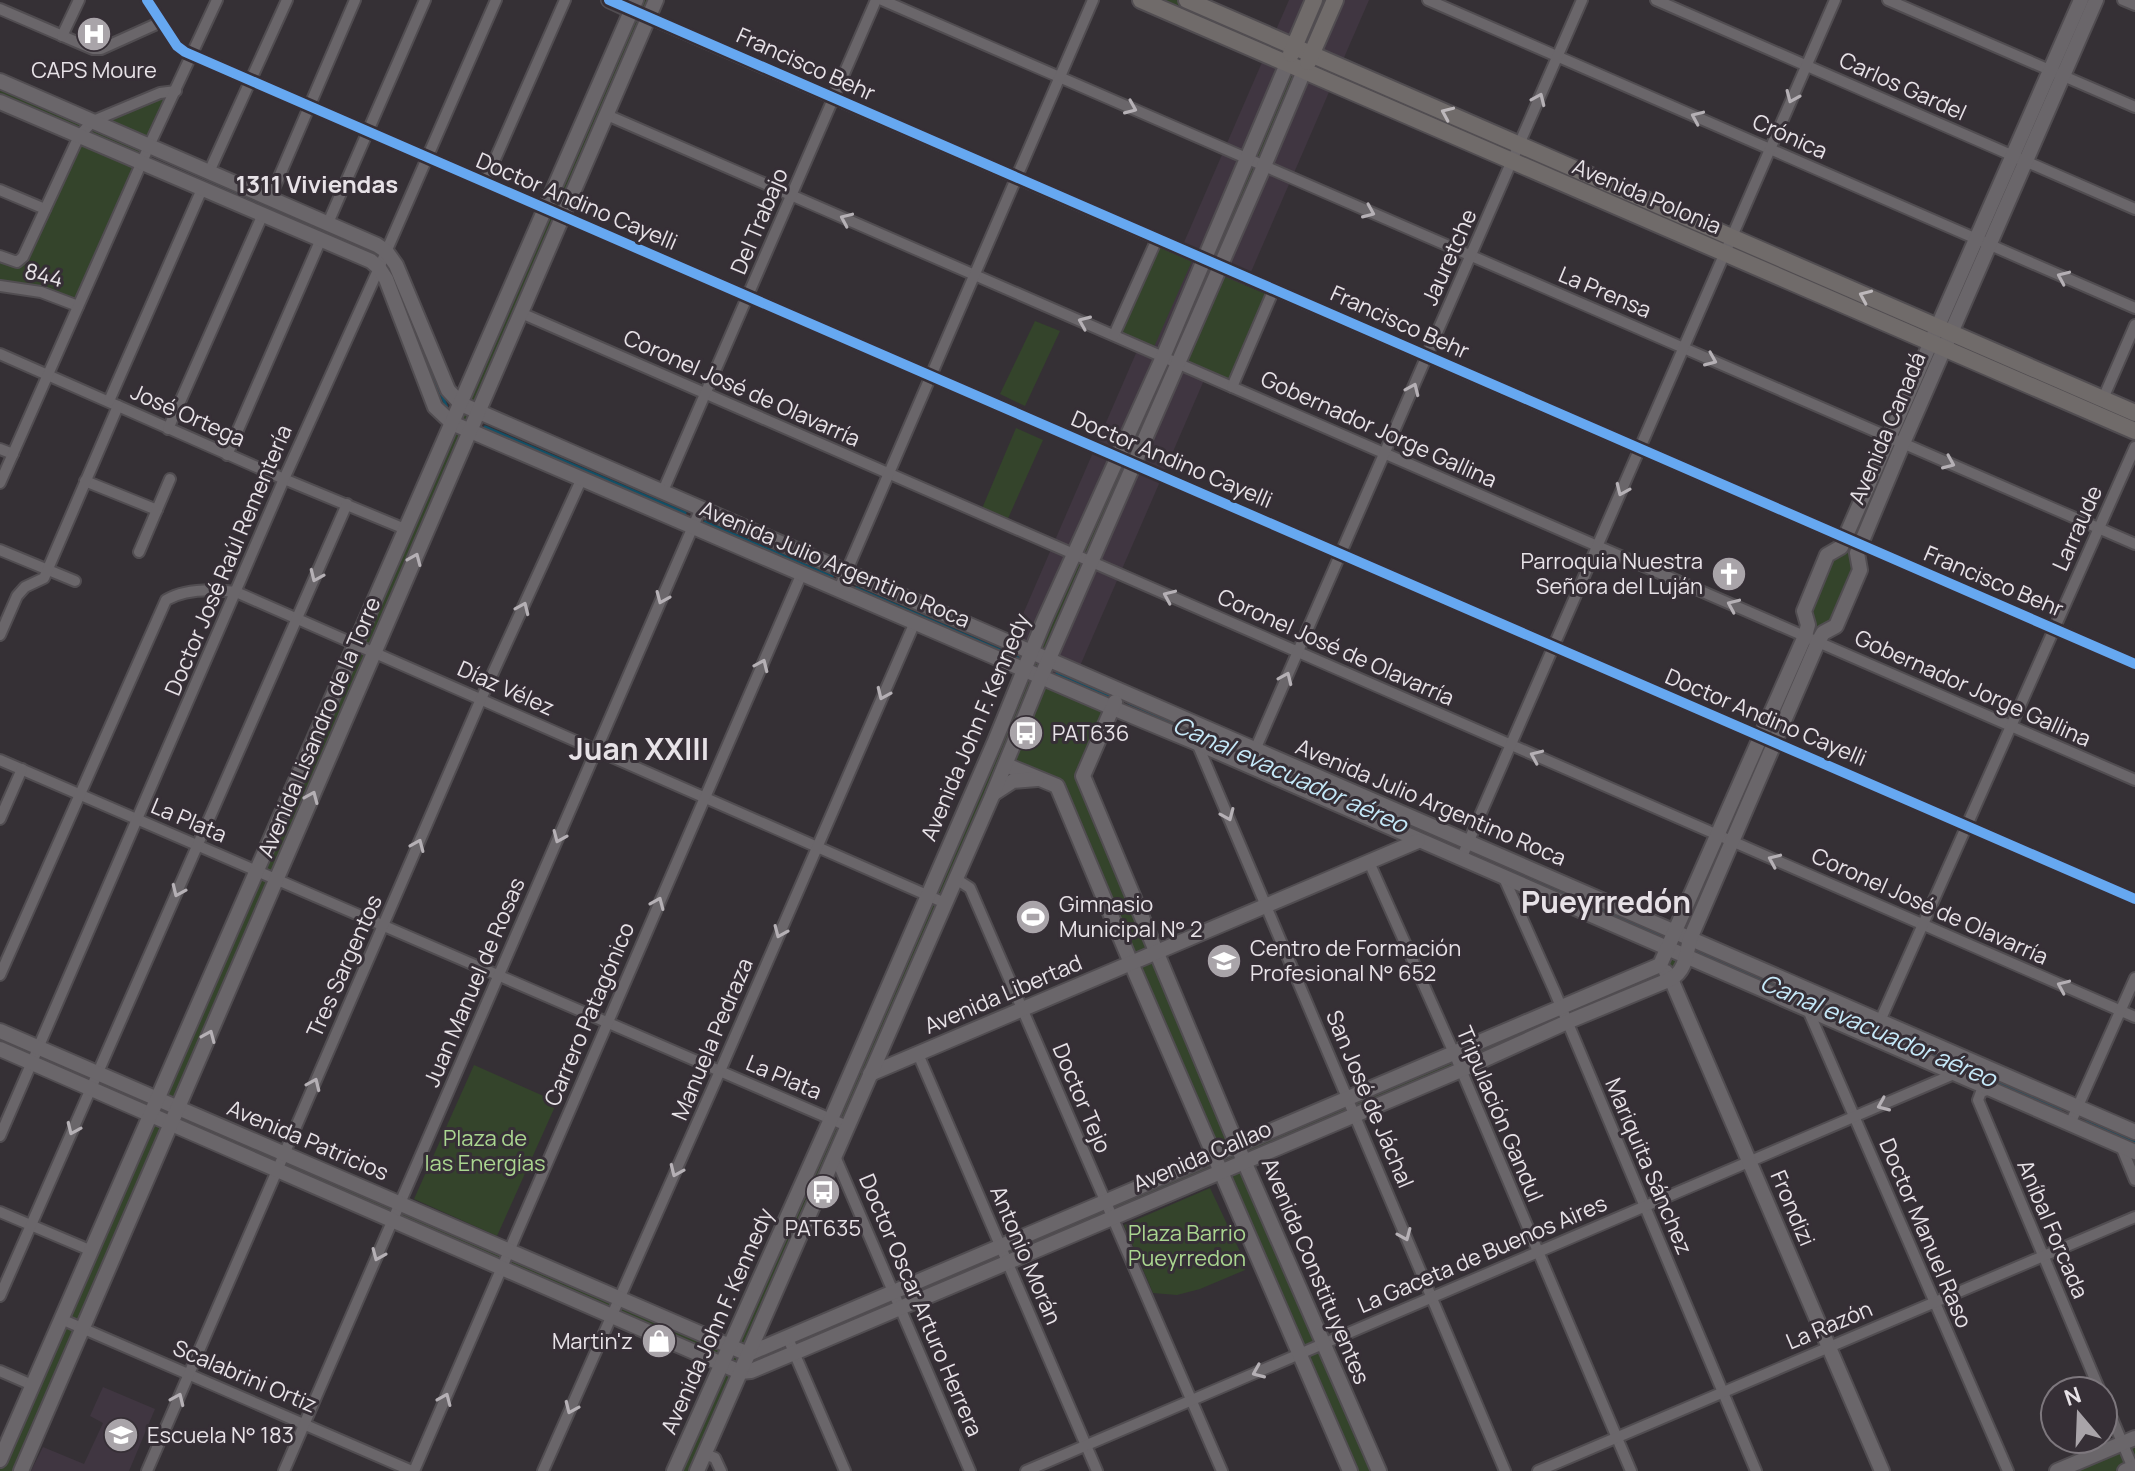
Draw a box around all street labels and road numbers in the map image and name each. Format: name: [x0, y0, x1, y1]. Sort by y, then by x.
street label: Francisco Behr: [732, 20, 880, 108]
street label: Carlos Gardel: [1835, 45, 1971, 127]
street label: Crónica: [1748, 106, 1832, 166]
street label: Doctor Andino Cayelli: [472, 145, 682, 257]
street label: Avenida Polonia: [1568, 151, 1726, 241]
street label: Del Trabajo: [723, 163, 795, 279]
street label: Jauretche: [1414, 204, 1484, 310]
street label: 844: [21, 256, 67, 294]
street label: La Prensa: [1554, 259, 1656, 325]
street label: Francisco Behr: [1326, 278, 1474, 366]
street label: Coronel José de Olavarría: [619, 322, 865, 454]
street label: Avenida Canadá: [1841, 347, 1933, 509]
street label: Gobernador Jorge Gallina: [1256, 363, 1502, 495]
street label: José Ortega: [126, 376, 250, 454]
street label: Doctor Andino Cayelli: [1067, 403, 1277, 515]
street label: Doctor José Raúl Rementería: [157, 420, 299, 700]
street label: Larraude: [2045, 481, 2109, 575]
street label: Avenida Julio Argentino Roca: [695, 493, 975, 635]
street label: Francisco Behr: [1920, 538, 2068, 624]
street label: Coronel José de Olavarría: [1213, 581, 1459, 713]
street label: Avenida Lisandro de la Torre: [250, 592, 388, 862]
street label: Avenida John F. Kennedy: [913, 608, 1037, 846]
street label: Gobernador Jorge Gallina: [1850, 622, 2096, 754]
street label: Díaz Vélez: [453, 653, 559, 723]
street label: Doctor Andino Cayelli: [1661, 661, 1871, 773]
street label: Avenida Julio Argentino Roca: [1291, 731, 1571, 873]
street label: La Plata: [147, 791, 231, 849]
street label: Coronel José de Olavarría: [1807, 840, 2053, 972]
street label: Juan Manuel de Rosas: [416, 873, 532, 1091]
street label: Tres Sargentos: [299, 890, 389, 1042]
street label: Carrero Patagónico: [537, 918, 641, 1110]
street label: Avenida Libertad: [920, 947, 1086, 1041]
street label: Manuela Pedraza: [664, 953, 760, 1125]
street label: San José de Jáchal: [1319, 1005, 1421, 1193]
street label: Tripulación Gandul: [1449, 1022, 1551, 1206]
street label: Doctor Tejo: [1045, 1039, 1119, 1157]
street label: La Plata: [742, 1048, 826, 1106]
street label: Mariquita Sánchez: [1598, 1073, 1700, 1259]
street label: Avenida Patricios: [223, 1092, 393, 1188]
street label: Avenida Callao: [1128, 1113, 1276, 1199]
street label: Doctor Manuel Raso: [1872, 1133, 1980, 1333]
street label: Avenida Constituyentes: [1255, 1153, 1377, 1389]
street label: Aníbal Forcada: [2010, 1155, 2096, 1303]
street label: Frondizi: [1764, 1165, 1822, 1251]
street label: Doctor Oscar Arturo Herrera: [852, 1169, 990, 1441]
street label: Antonio Morán: [983, 1181, 1069, 1329]
street label: La Gaceta de Buenos Aires: [1353, 1188, 1611, 1320]
street label: Avenida John F. Kennedy: [654, 1203, 781, 1439]
street label: La Razón: [1781, 1293, 1877, 1357]
street label: Scalabrini Ortiz: [169, 1332, 321, 1420]

